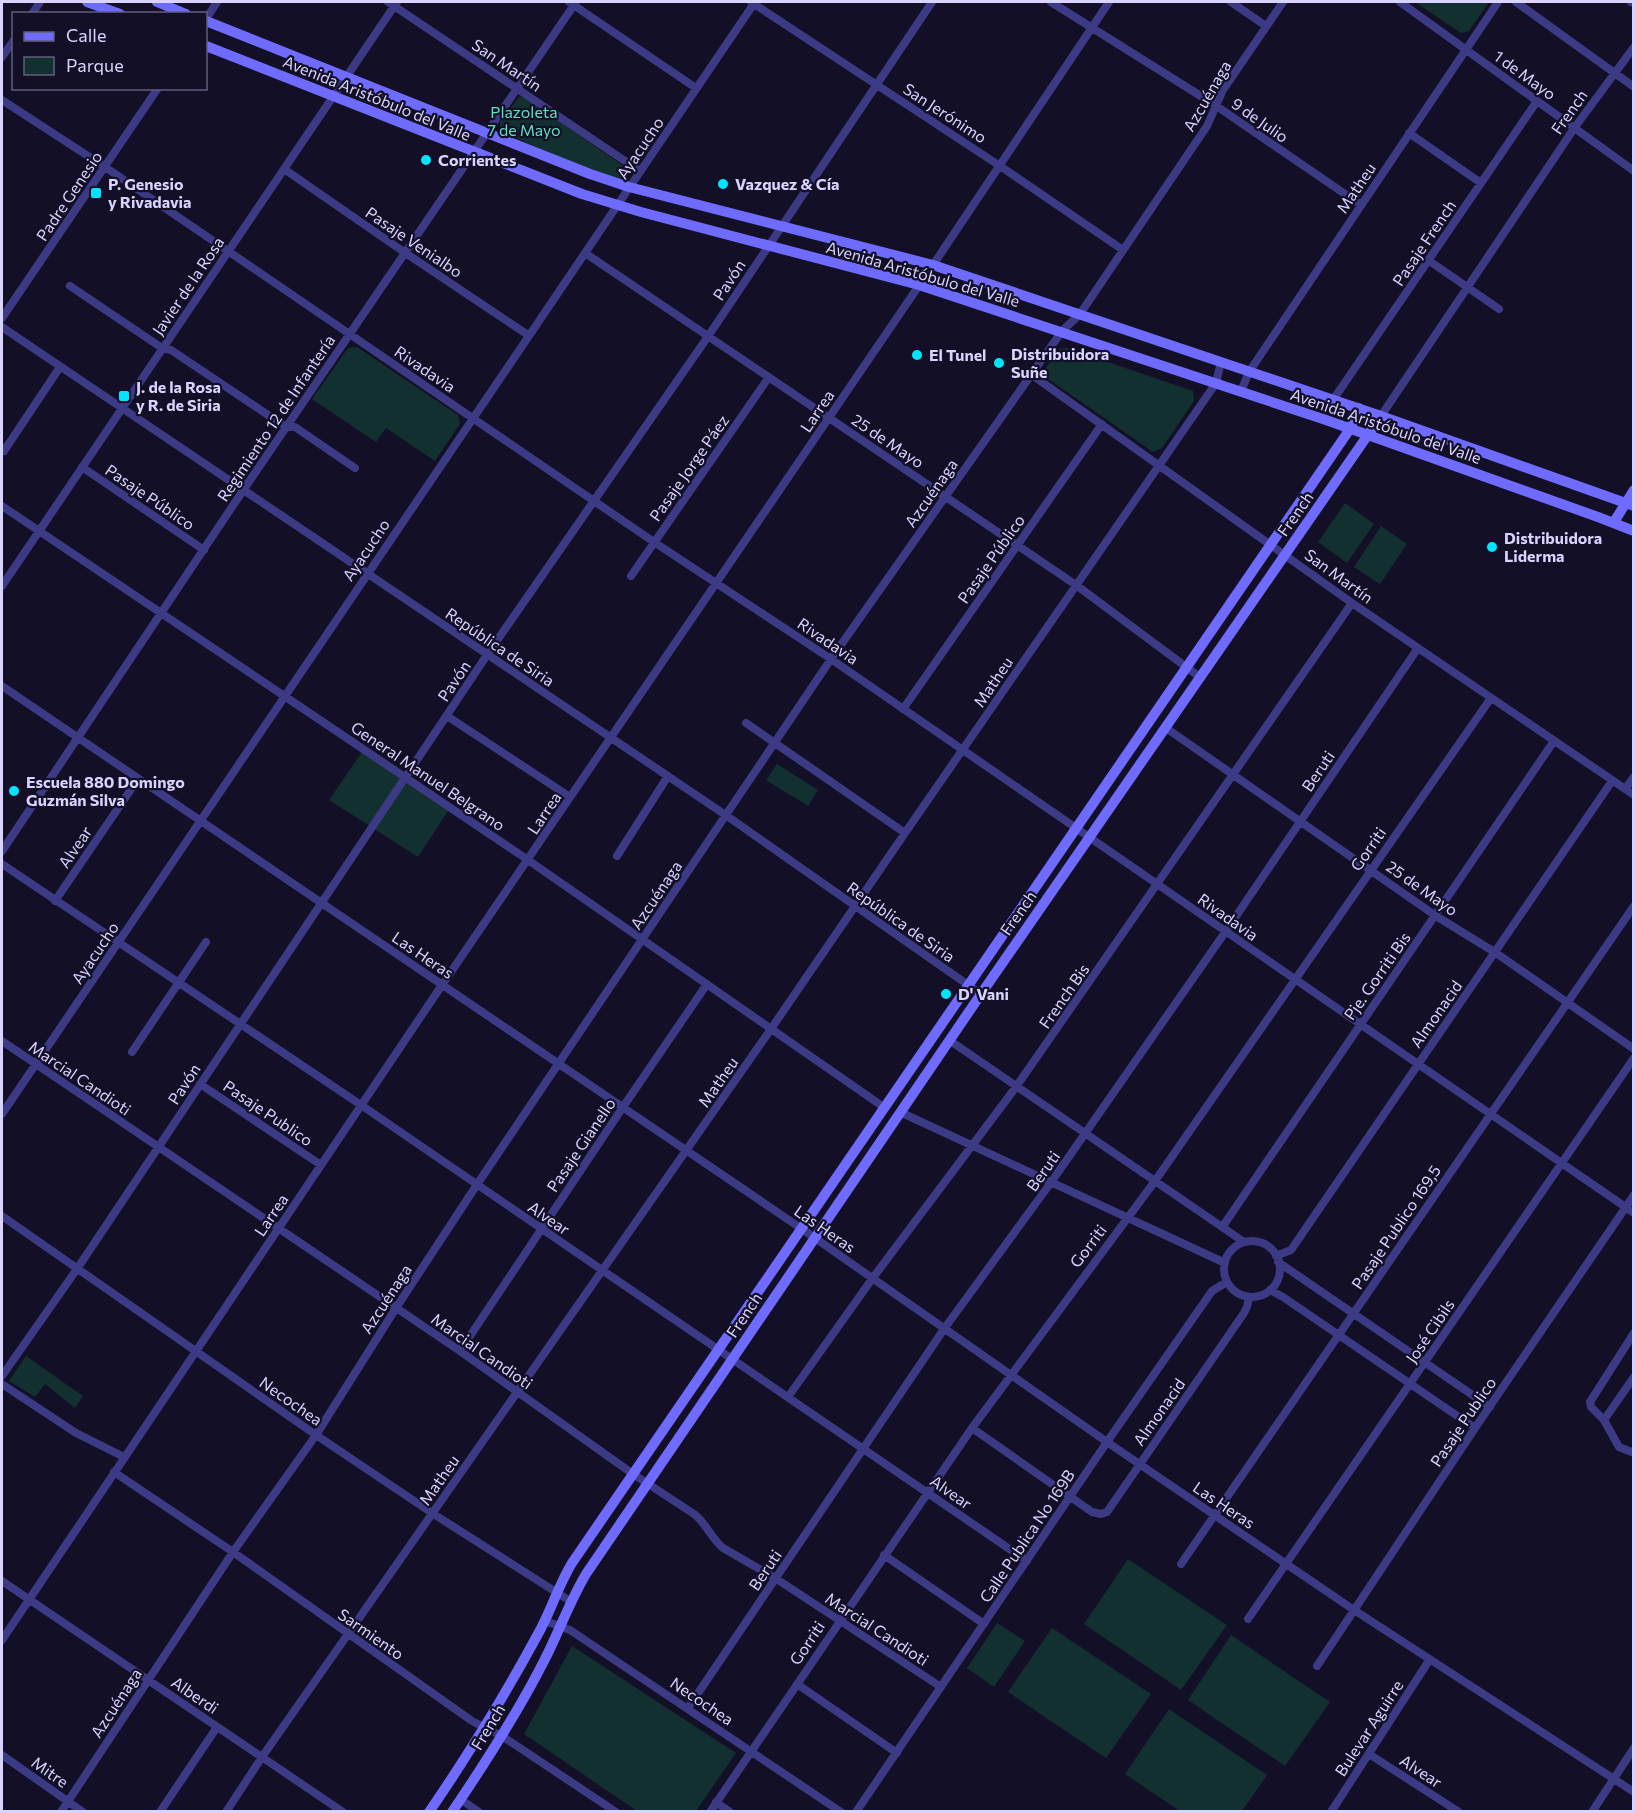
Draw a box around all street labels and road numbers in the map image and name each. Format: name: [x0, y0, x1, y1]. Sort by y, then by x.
street label: San Martín: [469, 34, 546, 95]
street label: 1 de Mayo: [1491, 46, 1560, 103]
street label: Avenida Aristóbulo del Valle: [281, 51, 474, 144]
street label: Azcuénaga: [1179, 57, 1234, 135]
street label: San Jerónimo: [900, 79, 991, 147]
street label: French: [1547, 86, 1591, 138]
street label: 9 de Julio: [1228, 93, 1292, 146]
street label: Ayacucho: [612, 113, 667, 182]
street label: Padre Genesio: [32, 147, 106, 244]
street label: Matheu: [1332, 159, 1379, 217]
street label: Pasaje French: [1388, 196, 1459, 289]
street label: Pasaje Venialbo: [362, 202, 466, 281]
street label: Javier de la Rosa: [148, 233, 227, 339]
street label: Avenida Aristóbulo del Valle: [824, 237, 1022, 310]
street label: Pavón: [708, 256, 749, 304]
street label: Regimiento 12 de Infantería: [213, 331, 338, 505]
street label: Rivadavia: [391, 341, 459, 396]
street label: Avenida Aristóbulo del Valle: [1288, 384, 1484, 467]
street label: Larrea: [796, 386, 838, 435]
street label: 25 de Mayo: [849, 410, 928, 472]
street label: Pasaje Jorge Páez: [645, 411, 732, 524]
street label: Azcuénaga: [900, 455, 961, 530]
street label: Pasaje Público: [102, 460, 199, 533]
street label: French: [1273, 488, 1317, 540]
street label: Pasaje Público: [953, 511, 1028, 607]
street label: Ayacucho: [338, 515, 393, 584]
street label: San Martín: [1301, 544, 1377, 607]
street label: República de Siria: [442, 603, 558, 690]
street label: Rivadavia: [794, 613, 862, 668]
street label: Matheu: [969, 653, 1016, 711]
street label: Pavón: [433, 657, 474, 705]
street label: General Manuel Belgrano: [348, 717, 509, 834]
street label: Beruti: [1297, 747, 1338, 795]
street label: Larrea: [523, 788, 565, 837]
street label: Alvear: [54, 822, 96, 871]
street label: Gorriti: [1346, 823, 1389, 874]
street label: 25 de Mayo: [1383, 856, 1462, 919]
street label: Azcuénaga: [626, 857, 685, 933]
street label: República de Siria: [844, 877, 959, 966]
street label: French: [996, 887, 1040, 939]
street label: Rivadavia: [1194, 889, 1262, 944]
street label: Ayacucho: [67, 918, 122, 987]
street label: Las Heras: [389, 927, 458, 982]
street label: Pje. Gorriti Bis: [1339, 928, 1414, 1023]
street label: French Bis: [1034, 960, 1093, 1032]
street label: Almonacid: [1406, 977, 1466, 1051]
street label: Marcial Candioti: [26, 1036, 135, 1119]
street label: Matheu: [694, 1053, 742, 1110]
street label: Pavón: [163, 1060, 204, 1108]
street label: Pasaje Publico: [220, 1076, 317, 1149]
street label: Pasaje Gianello: [542, 1094, 619, 1195]
street label: Beruti: [1022, 1147, 1063, 1195]
street label: Pasaje Publico 169,5: [1347, 1161, 1444, 1292]
street label: Larrea: [250, 1190, 292, 1239]
street label: Alvear: [525, 1197, 574, 1239]
street label: Las Heras: [791, 1201, 859, 1257]
street label: Gorriti: [1065, 1220, 1110, 1271]
street label: Azcuénaga: [356, 1261, 415, 1337]
street label: French: [722, 1289, 765, 1341]
street label: José Cibils: [1401, 1295, 1458, 1366]
street label: Marcial Candioti: [428, 1309, 537, 1393]
street label: Necochea: [256, 1372, 326, 1429]
street label: Pasaje Publico: [1426, 1373, 1499, 1470]
street label: Almonacid: [1129, 1375, 1189, 1449]
street label: Matheu: [415, 1451, 463, 1508]
street label: Calle Publica No 169B: [975, 1466, 1078, 1606]
street label: Alvear: [927, 1471, 976, 1513]
street label: Las Heras: [1190, 1477, 1259, 1532]
street label: Beruti: [744, 1546, 785, 1594]
street label: Marcial Candioti: [822, 1588, 932, 1669]
street label: Sarmiento: [335, 1604, 408, 1663]
street label: Gorriti: [785, 1617, 828, 1668]
street label: Azcuénaga: [86, 1665, 145, 1741]
street label: Alberdi: [168, 1672, 222, 1717]
street label: Necochea: [667, 1673, 737, 1729]
street label: Bulevar Aguirre: [1330, 1676, 1407, 1779]
street label: French: [467, 1701, 509, 1753]
street label: Alvear: [1397, 1750, 1446, 1791]
street label: Mitre: [28, 1752, 72, 1791]

